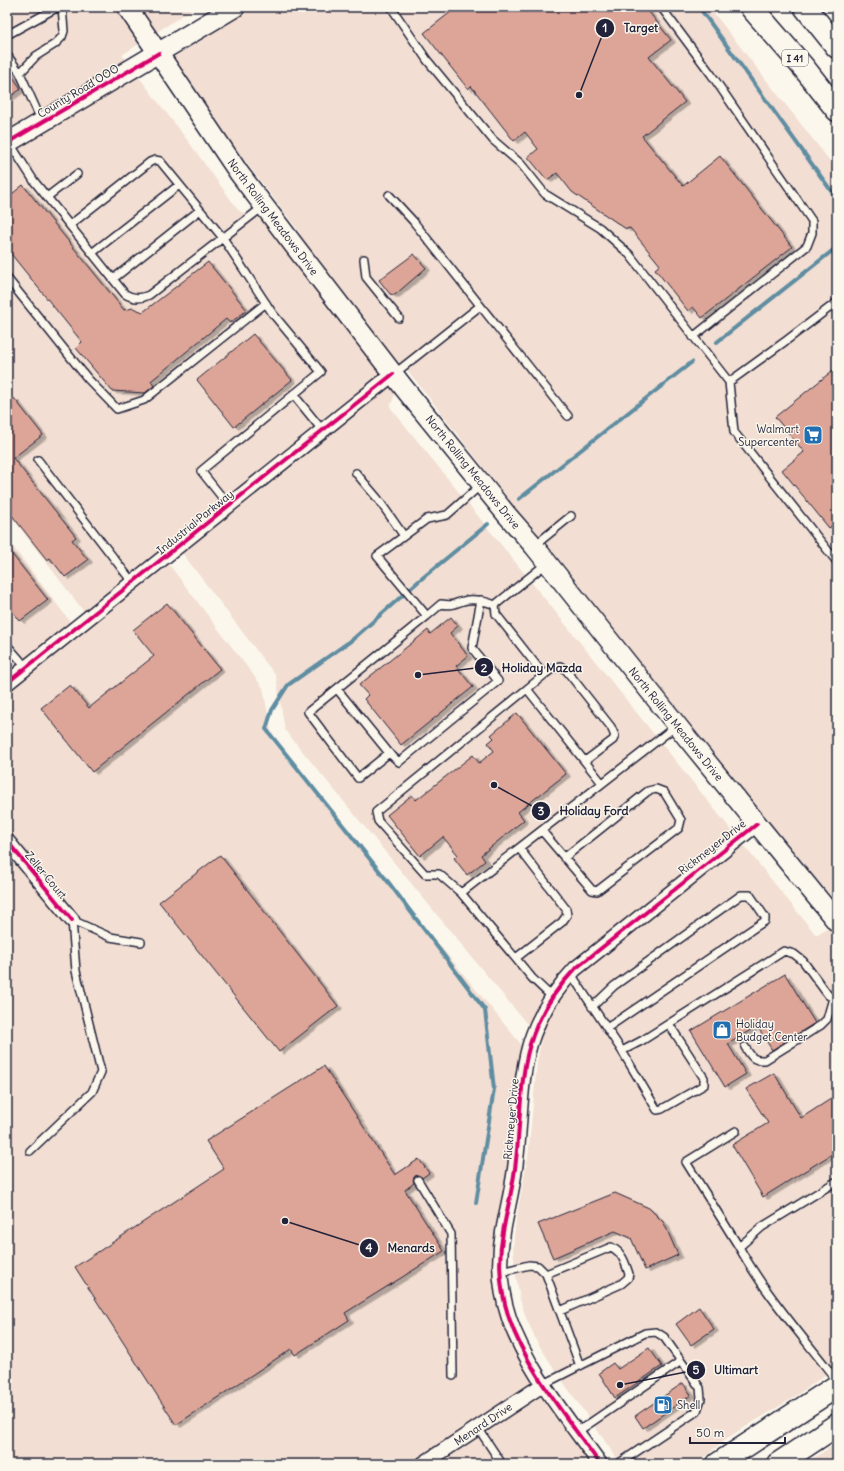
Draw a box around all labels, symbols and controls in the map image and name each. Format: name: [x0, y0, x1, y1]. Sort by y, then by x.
callout: Target: [595, 16, 666, 40]
text: 1: [603, 20, 607, 35]
text: Target: [624, 20, 659, 36]
road number: I 41: [782, 50, 808, 66]
street label: County Road OOO: [35, 61, 121, 121]
street label: North Rolling Meadows Drive: [225, 156, 321, 278]
street label: North Rolling Meadows Drive: [423, 412, 523, 532]
place label: Walmart Supercenter: [738, 422, 800, 449]
supermarket icon: Walmart Supercenter: [802, 424, 824, 446]
street label: Industrial Parkway: [154, 487, 236, 557]
callout: Holiday Mazda: [474, 655, 590, 679]
text: 2: [481, 660, 488, 675]
text: Holiday Mazda: [502, 660, 582, 676]
street label: North Rolling Meadows Drive: [626, 664, 726, 784]
callout: Holiday Ford: [531, 799, 636, 823]
text: 3: [538, 803, 545, 818]
text: Holiday Ford: [559, 803, 629, 819]
street label: Rickmeyer Drive: [676, 816, 748, 878]
street label: Zeller Court: [22, 848, 70, 902]
place label: Holiday Budget Center: [736, 1017, 808, 1044]
shop icon: Holiday Budget Center: [711, 1019, 733, 1041]
street label: Rickmeyer Drive: [500, 1078, 522, 1160]
callout: Menards: [359, 1236, 442, 1260]
text: 4: [366, 1240, 373, 1255]
text: Menards: [387, 1240, 435, 1255]
callout: Ultimart: [686, 1358, 765, 1382]
text: 5: [693, 1362, 700, 1377]
text: Ultimart: [714, 1362, 759, 1377]
fuel station icon: Shell: [652, 1394, 674, 1416]
place label: Shell: [677, 1398, 700, 1412]
street label: Menard Drive: [451, 1399, 515, 1449]
scale bar: [690, 1419, 785, 1445]
text: 50 m: [696, 1425, 725, 1440]

